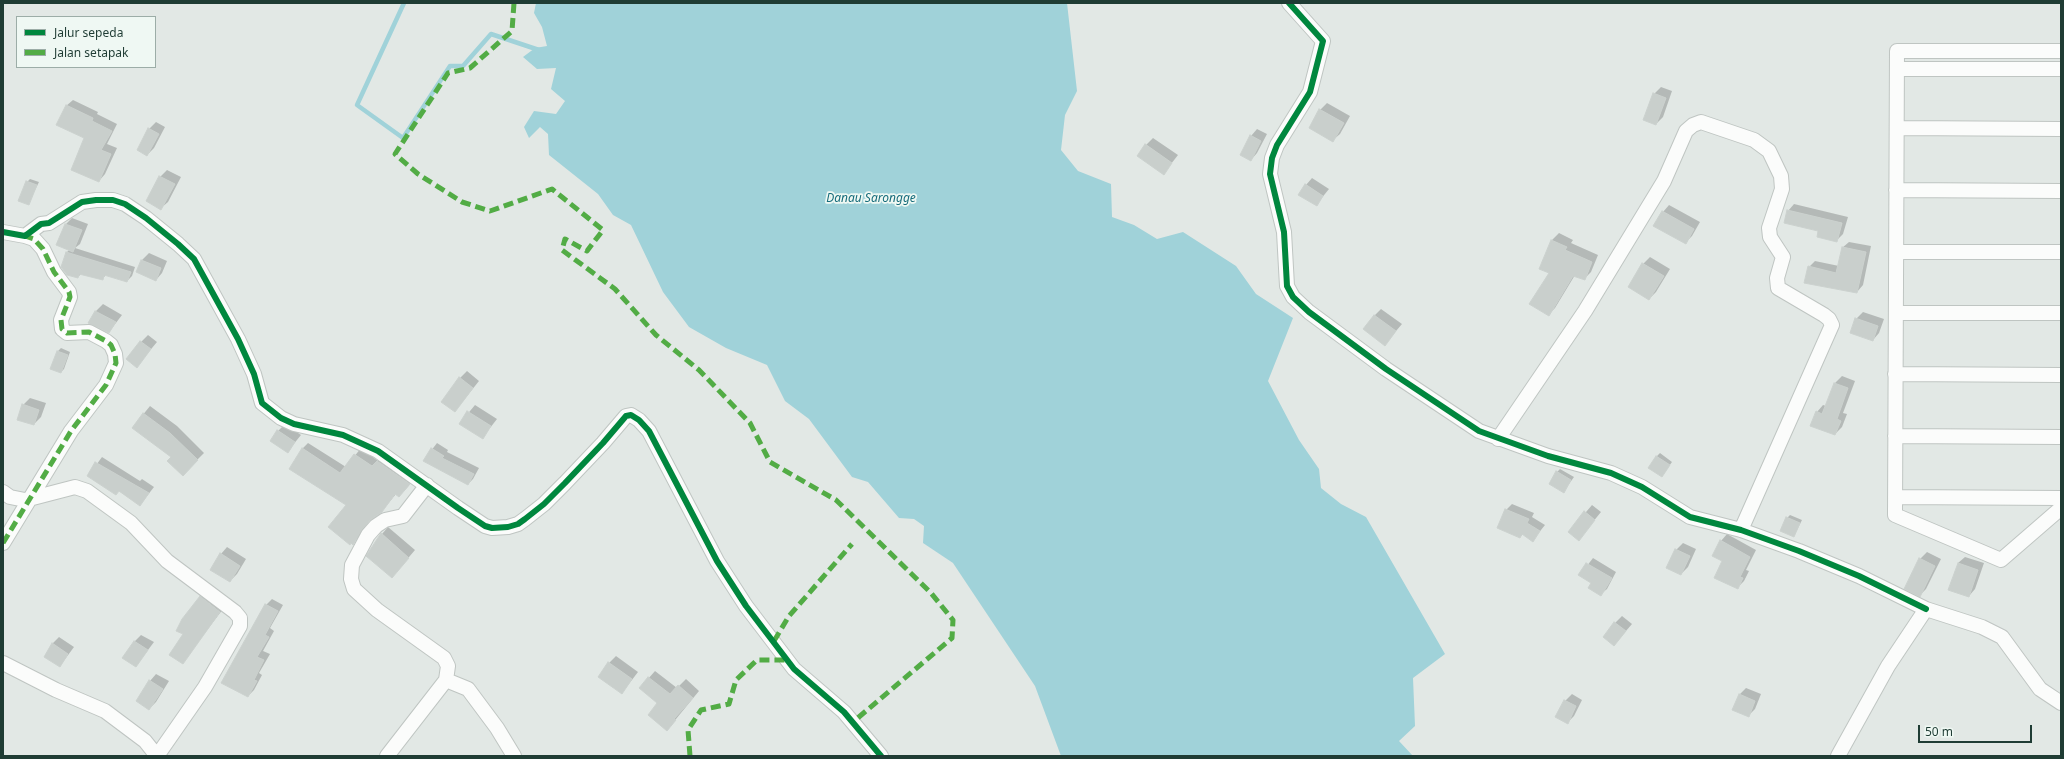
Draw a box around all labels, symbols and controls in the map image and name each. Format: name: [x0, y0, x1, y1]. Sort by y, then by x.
legend: [16, 16, 156, 68]
text: Jalur sepeda: [54, 24, 123, 41]
text: Jalan setapak: [54, 44, 128, 61]
water label: Danau Sarongge: [826, 192, 916, 206]
scale bar: [1920, 717, 2034, 743]
text: 50 m: [1925, 723, 1953, 740]

